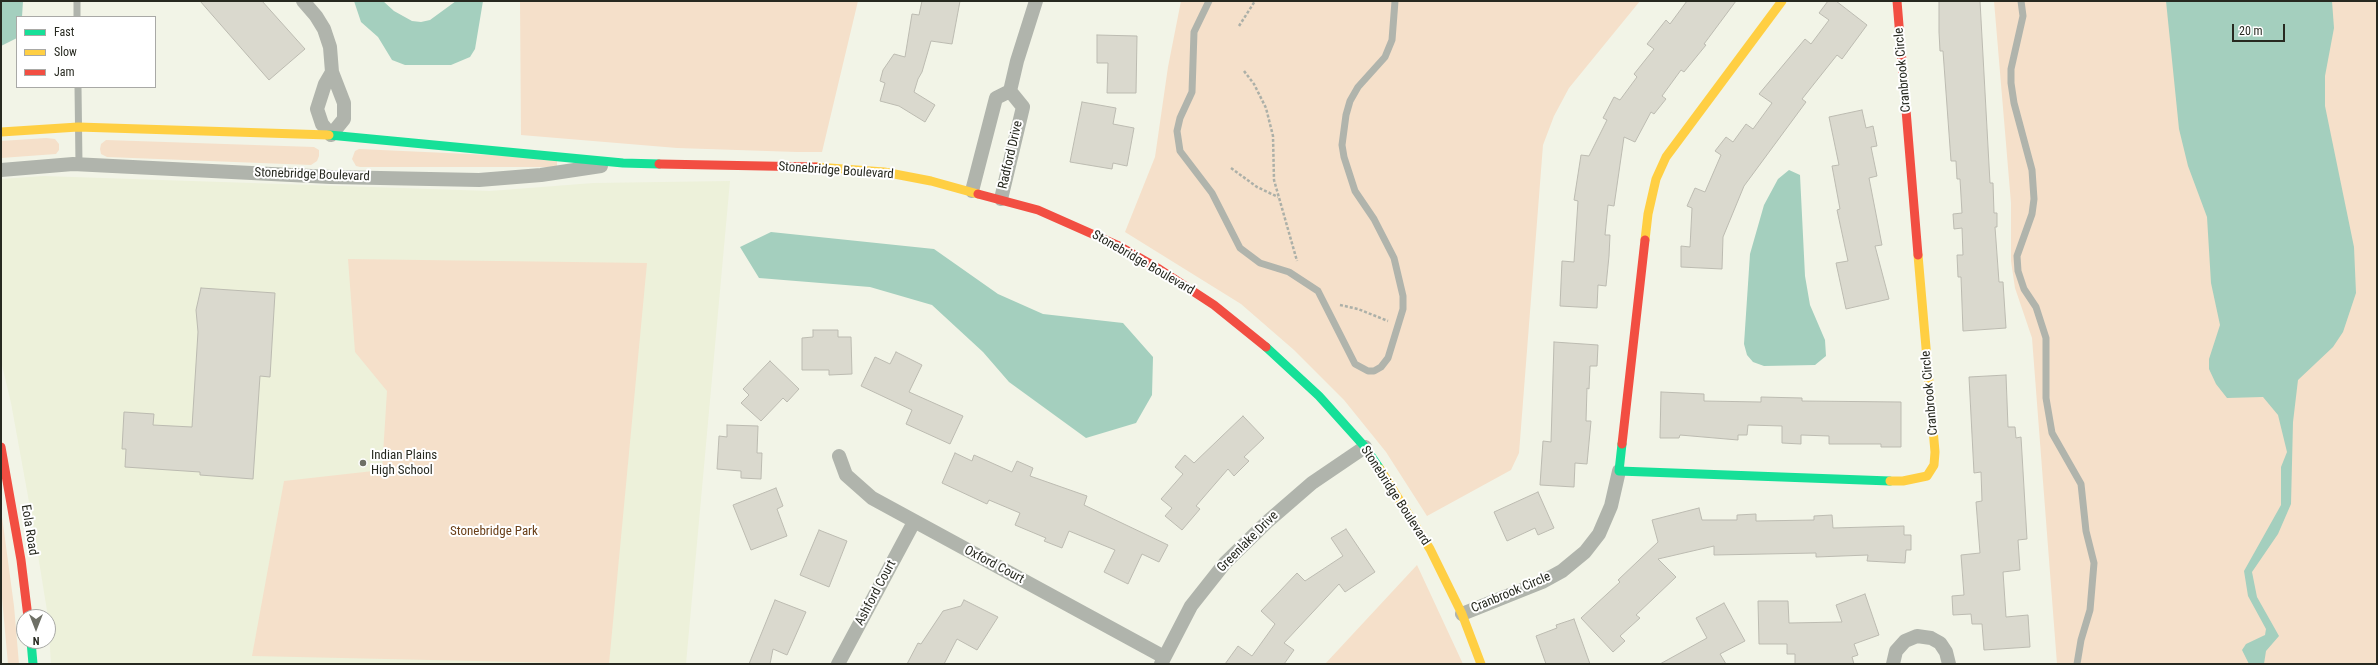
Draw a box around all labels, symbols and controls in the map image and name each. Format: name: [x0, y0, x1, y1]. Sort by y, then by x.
legend: [16, 16, 156, 88]
scale bar: [2234, 16, 2287, 42]
text: 20 m: [2239, 24, 2263, 38]
text: Fast: [54, 25, 74, 39]
street label: Cranbrook Circle: [1892, 27, 1914, 113]
text: Slow: [54, 45, 77, 59]
text: Jam: [54, 65, 75, 79]
street label: Radford Drive: [996, 119, 1026, 191]
street label: Stonebridge Boulevard: [778, 159, 894, 183]
street label: Stonebridge Boulevard: [254, 165, 370, 185]
street label: Stonebridge Boulevard: [1089, 227, 1197, 299]
street label: Cranbrook Circle: [1919, 350, 1941, 436]
street label: Stonebridge Boulevard: [1357, 443, 1433, 549]
place label: Indian Plains High School: [371, 448, 437, 479]
marker: Indian Plains High School: [358, 458, 368, 468]
street label: Eola Road: [17, 504, 41, 556]
street label: Greenlake Drive: [1214, 508, 1282, 576]
park label: Stonebridge Park: [450, 524, 538, 540]
street label: Oxford Court: [961, 543, 1027, 587]
street label: Ashford Court: [852, 558, 900, 628]
street label: Cranbrook Circle: [1469, 569, 1553, 617]
north arrow: [16, 609, 56, 649]
text: N: [33, 634, 39, 647]

